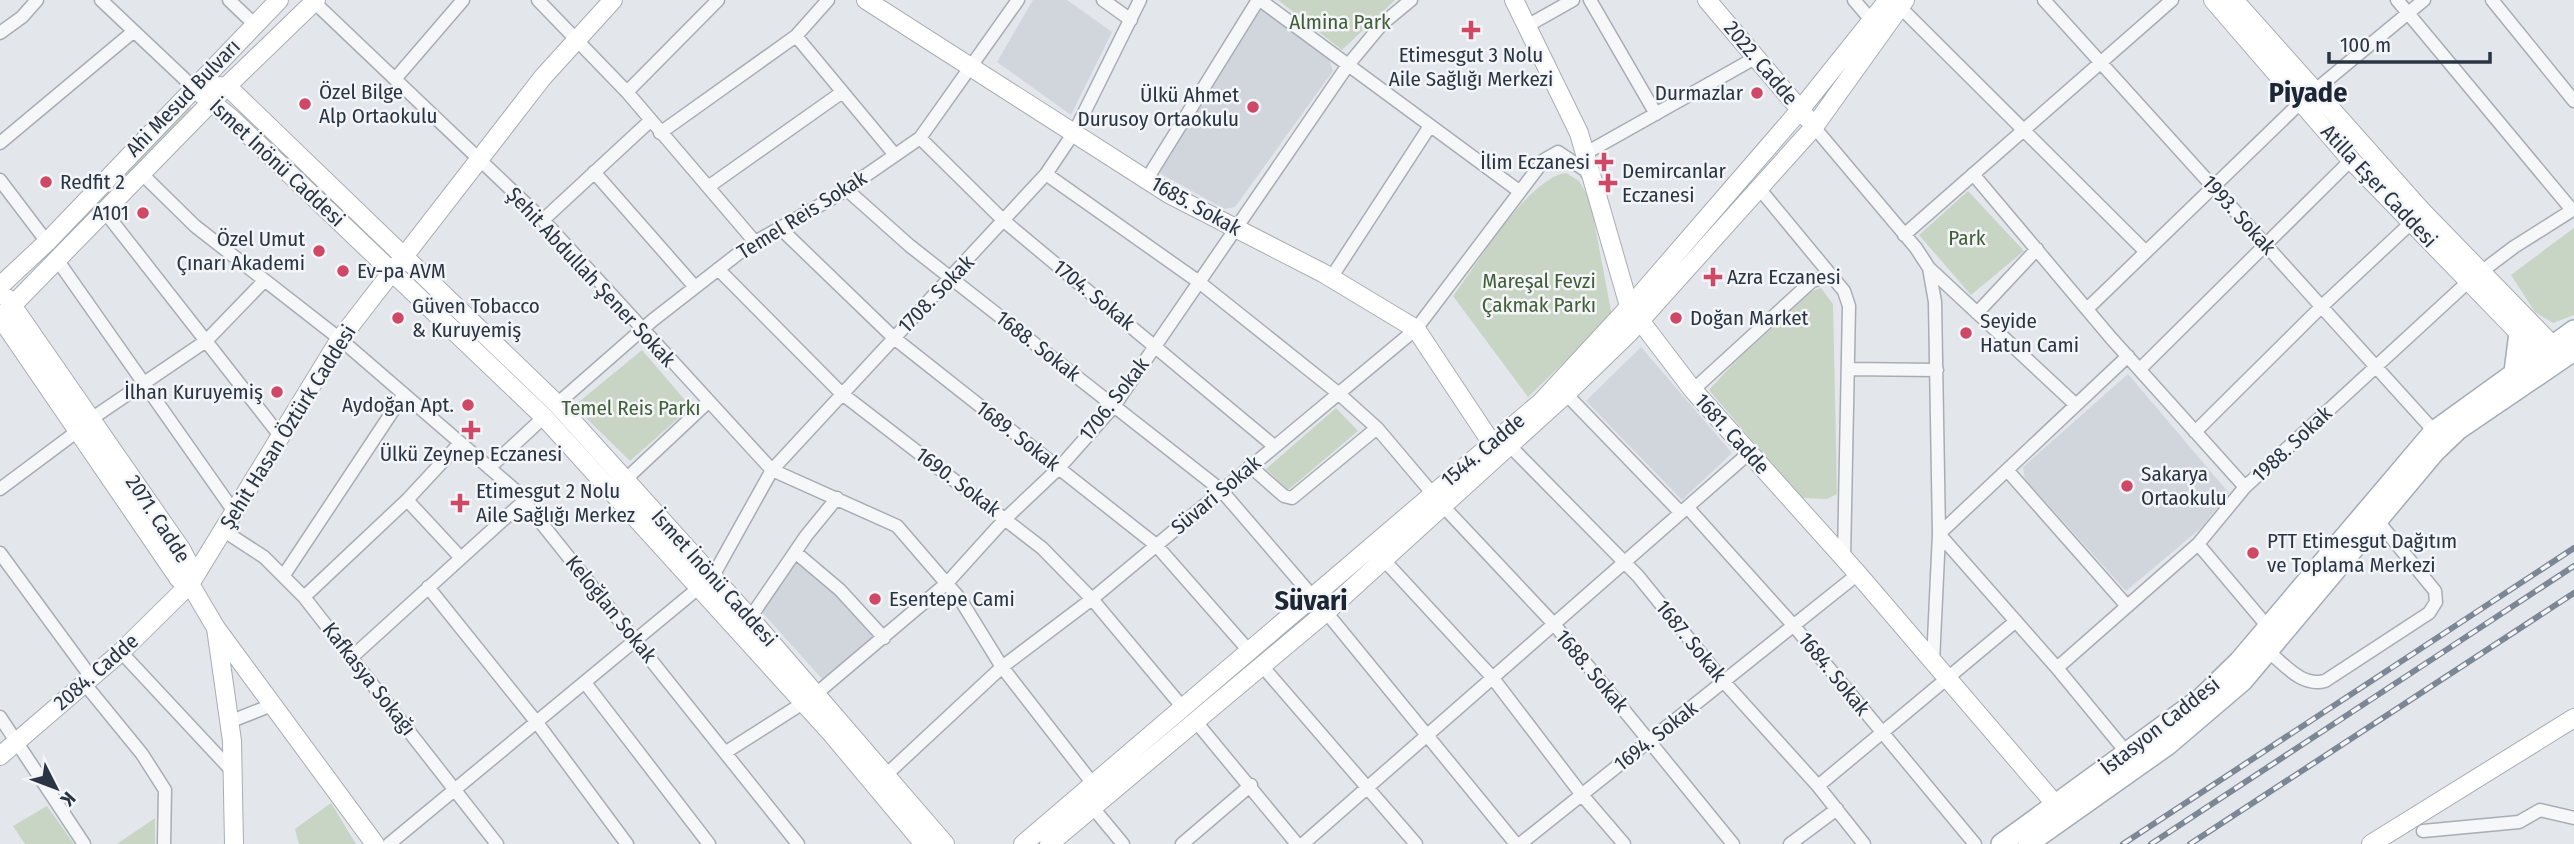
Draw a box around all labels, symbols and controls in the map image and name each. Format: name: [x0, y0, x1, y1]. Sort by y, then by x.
park label: Almina Park: [1289, 9, 1391, 35]
street label: 2022. Cadde: [1718, 16, 1804, 110]
marker: Etimesgut 3 Nolu Aile Sağlığı Merkezi: [1461, 20, 1481, 40]
scale bar: [2329, 21, 2490, 65]
text: 100 m: [2340, 32, 2391, 58]
street label: Ahi Mesud Bulvarı: [120, 34, 246, 162]
place label: Etimesgut 3 Nolu Aile Sağlığı Merkezi: [1389, 42, 1553, 92]
district label: Piyade: [2269, 76, 2347, 109]
place label: Özel Bilge Alp Ortaokulu: [319, 79, 437, 129]
place label: Durmazlar: [1655, 80, 1744, 106]
place label: Ülkü Ahmet Durusoy Ortaokulu: [1078, 82, 1239, 132]
marker: Durmazlar: [1749, 85, 1765, 101]
street label: İsmet İnönü Caddesi: [204, 94, 350, 232]
marker: Özel Bilge Alp Ortaokulu: [297, 96, 313, 112]
marker: Ülkü Ahmet Durusoy Ortaokulu: [1245, 99, 1261, 115]
street label: Atilla Eşer Caddesi: [2315, 119, 2443, 253]
place label: İlim Eczanesi: [1480, 149, 1590, 175]
marker: İlim Eczanesi: [1596, 154, 1612, 170]
place label: Demircanlar Eczanesi: [1622, 158, 1727, 208]
street label: Temel Reis Sokak: [733, 165, 872, 265]
place label: Redfit 2: [60, 169, 125, 195]
street label: 1993. Sokak: [2197, 170, 2282, 260]
street label: 1685. Sokak: [1146, 171, 1246, 242]
marker: Redfit 2: [38, 174, 54, 190]
marker: Demircanlar Eczanesi: [1600, 175, 1616, 191]
street label: Şehit Abdullah Şener Sokak: [501, 182, 681, 372]
place label: A101: [92, 200, 129, 226]
marker: A101: [135, 205, 151, 221]
park label: Park: [1948, 225, 1986, 251]
place label: Özel Umut Çınarı Akademi: [177, 226, 305, 276]
marker: Özel Umut Çınarı Akademi: [311, 243, 327, 259]
street label: 1708. Sokak: [893, 249, 980, 338]
street label: 1704. Sokak: [1048, 254, 1140, 336]
place label: Ev-pa AVM: [357, 258, 446, 284]
marker: Ev-pa AVM: [335, 263, 351, 279]
place label: Azra Eczanesi: [1727, 264, 1841, 290]
park label: Mareşal Fevzi Çakmak Parkı: [1482, 268, 1596, 318]
marker: Azra Eczanesi: [1705, 269, 1721, 285]
place label: Güven Tobacco & Kuruyemiş: [412, 293, 540, 343]
street label: 1688. Sokak: [991, 305, 1086, 387]
place label: Doğan Market: [1690, 305, 1809, 331]
place label: Seyide Hatun Cami: [1980, 308, 2079, 358]
marker: Güven Tobacco & Kuruyemiş: [390, 310, 406, 326]
marker: Doğan Market: [1668, 310, 1684, 326]
street label: Şehit Hasan Öztürk Caddesi: [214, 320, 362, 534]
marker: Seyide Hatun Cami: [1958, 325, 1974, 341]
street label: 1706. Sokak: [1074, 352, 1155, 446]
place label: İlhan Kuruyemiş: [124, 379, 263, 405]
marker: İlhan Kuruyemiş: [269, 384, 285, 400]
street label: 1681. Cadde: [1689, 388, 1775, 480]
place label: Aydoğan Apt.: [342, 392, 454, 418]
park label: Temel Reis Parkı: [561, 395, 701, 421]
street label: 1689. Sokak: [971, 395, 1065, 477]
marker: Aydoğan Apt.: [460, 397, 476, 413]
street label: 1988. Sokak: [2247, 400, 2338, 488]
street label: 1544. Cadde: [1436, 408, 1530, 492]
marker: Ülkü Zeynep Eczanesi: [463, 422, 479, 438]
place label: Ülkü Zeynep Eczanesi: [380, 441, 562, 467]
street label: 1690. Sokak: [910, 442, 1006, 523]
street label: Süvari Sokak: [1166, 450, 1266, 540]
place label: Sakarya Ortaokulu: [2141, 461, 2227, 511]
street label: 2071. Cadde: [120, 470, 196, 568]
place label: Etimesgut 2 Nolu Aile Sağlığı Merkez: [476, 478, 635, 528]
marker: Sakarya Ortaokulu: [2119, 478, 2135, 494]
marker: Etimesgut 2 Nolu Aile Sağlığı Merkez: [450, 493, 470, 513]
street label: İsmet İnönü Caddesi: [646, 504, 782, 652]
place label: PTT Etimesgut Dağıtım ve Toplama Merkezi: [2267, 528, 2457, 578]
marker: PTT Etimesgut Dağıtım ve Toplama Merkezi: [2245, 545, 2261, 561]
street label: Keloğlan Sokak: [560, 550, 662, 668]
district label: Süvari: [1274, 584, 1348, 617]
place label: Esentepe Cami: [889, 586, 1015, 612]
marker: Esentepe Cami: [867, 591, 883, 607]
street label: 1687. Sokak: [1650, 595, 1732, 687]
street label: Kafkasya Sokağı: [317, 617, 421, 741]
street label: 1688. Sokak: [1550, 624, 1634, 718]
street label: 1684. Sokak: [1793, 627, 1876, 721]
street label: 2084. Cadde: [48, 628, 144, 716]
street label: İstasyon Caddesi: [2095, 671, 2225, 781]
street label: 1694. Sokak: [1609, 695, 1703, 777]
north arrow: [21, 753, 91, 823]
text: K: [55, 787, 81, 812]

